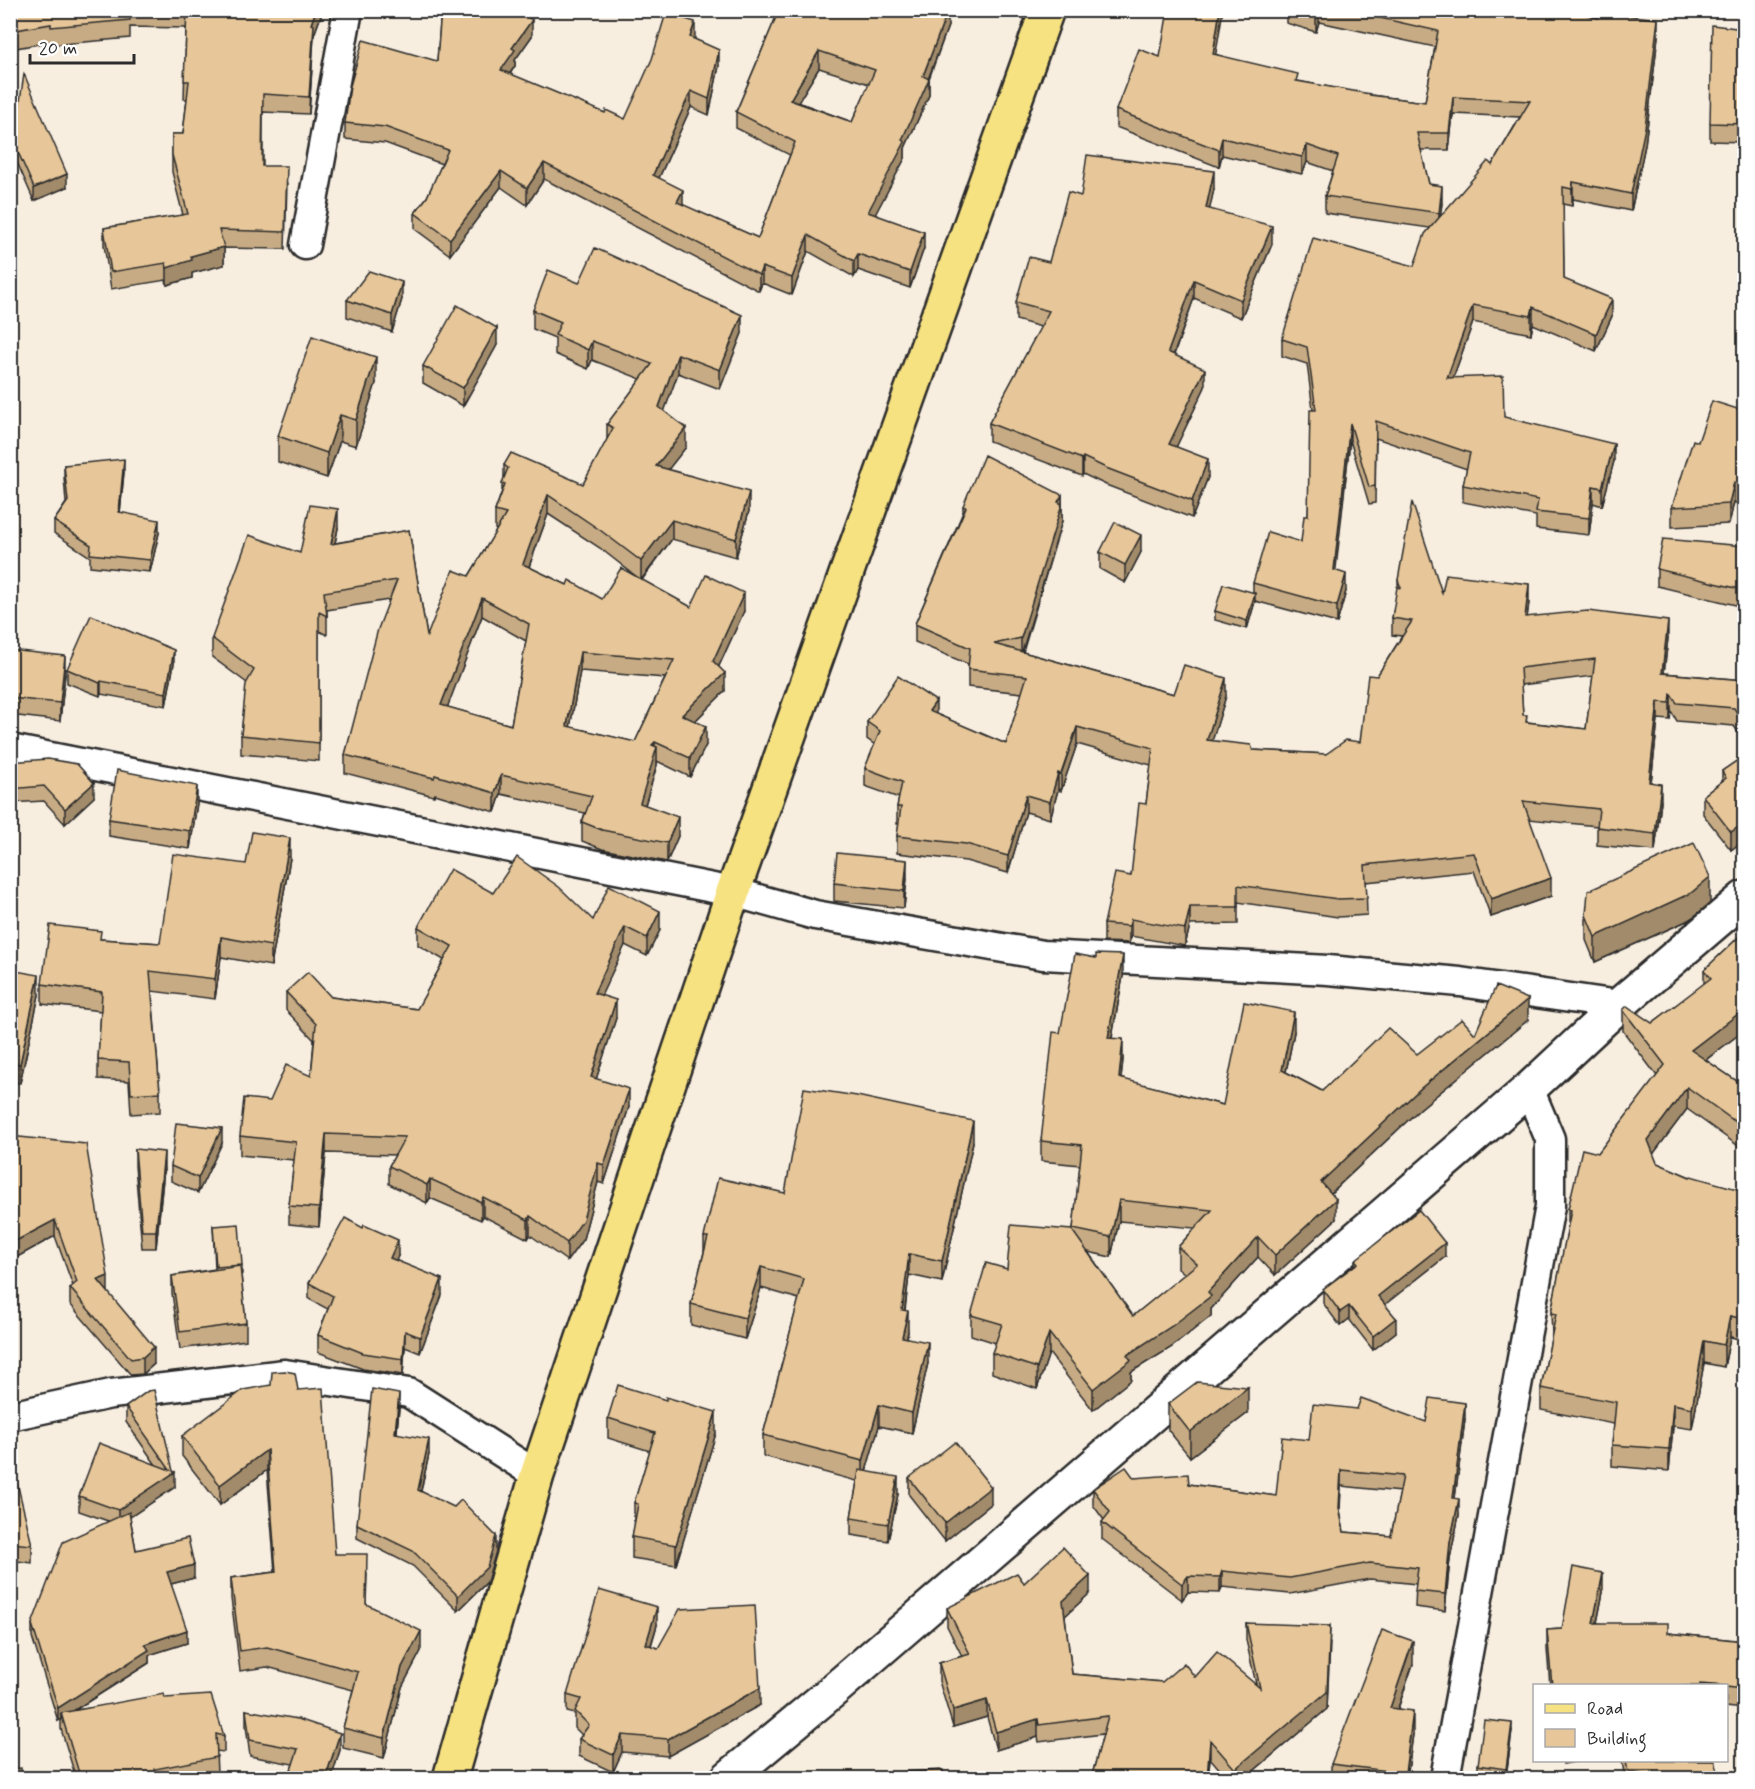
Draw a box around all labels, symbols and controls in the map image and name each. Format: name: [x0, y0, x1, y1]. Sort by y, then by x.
scale bar: [30, 27, 134, 65]
text: 20 m: [39, 37, 77, 61]
legend: [1533, 1684, 1728, 1762]
text: Road: [1587, 1697, 1623, 1721]
text: Building: [1587, 1727, 1647, 1753]

